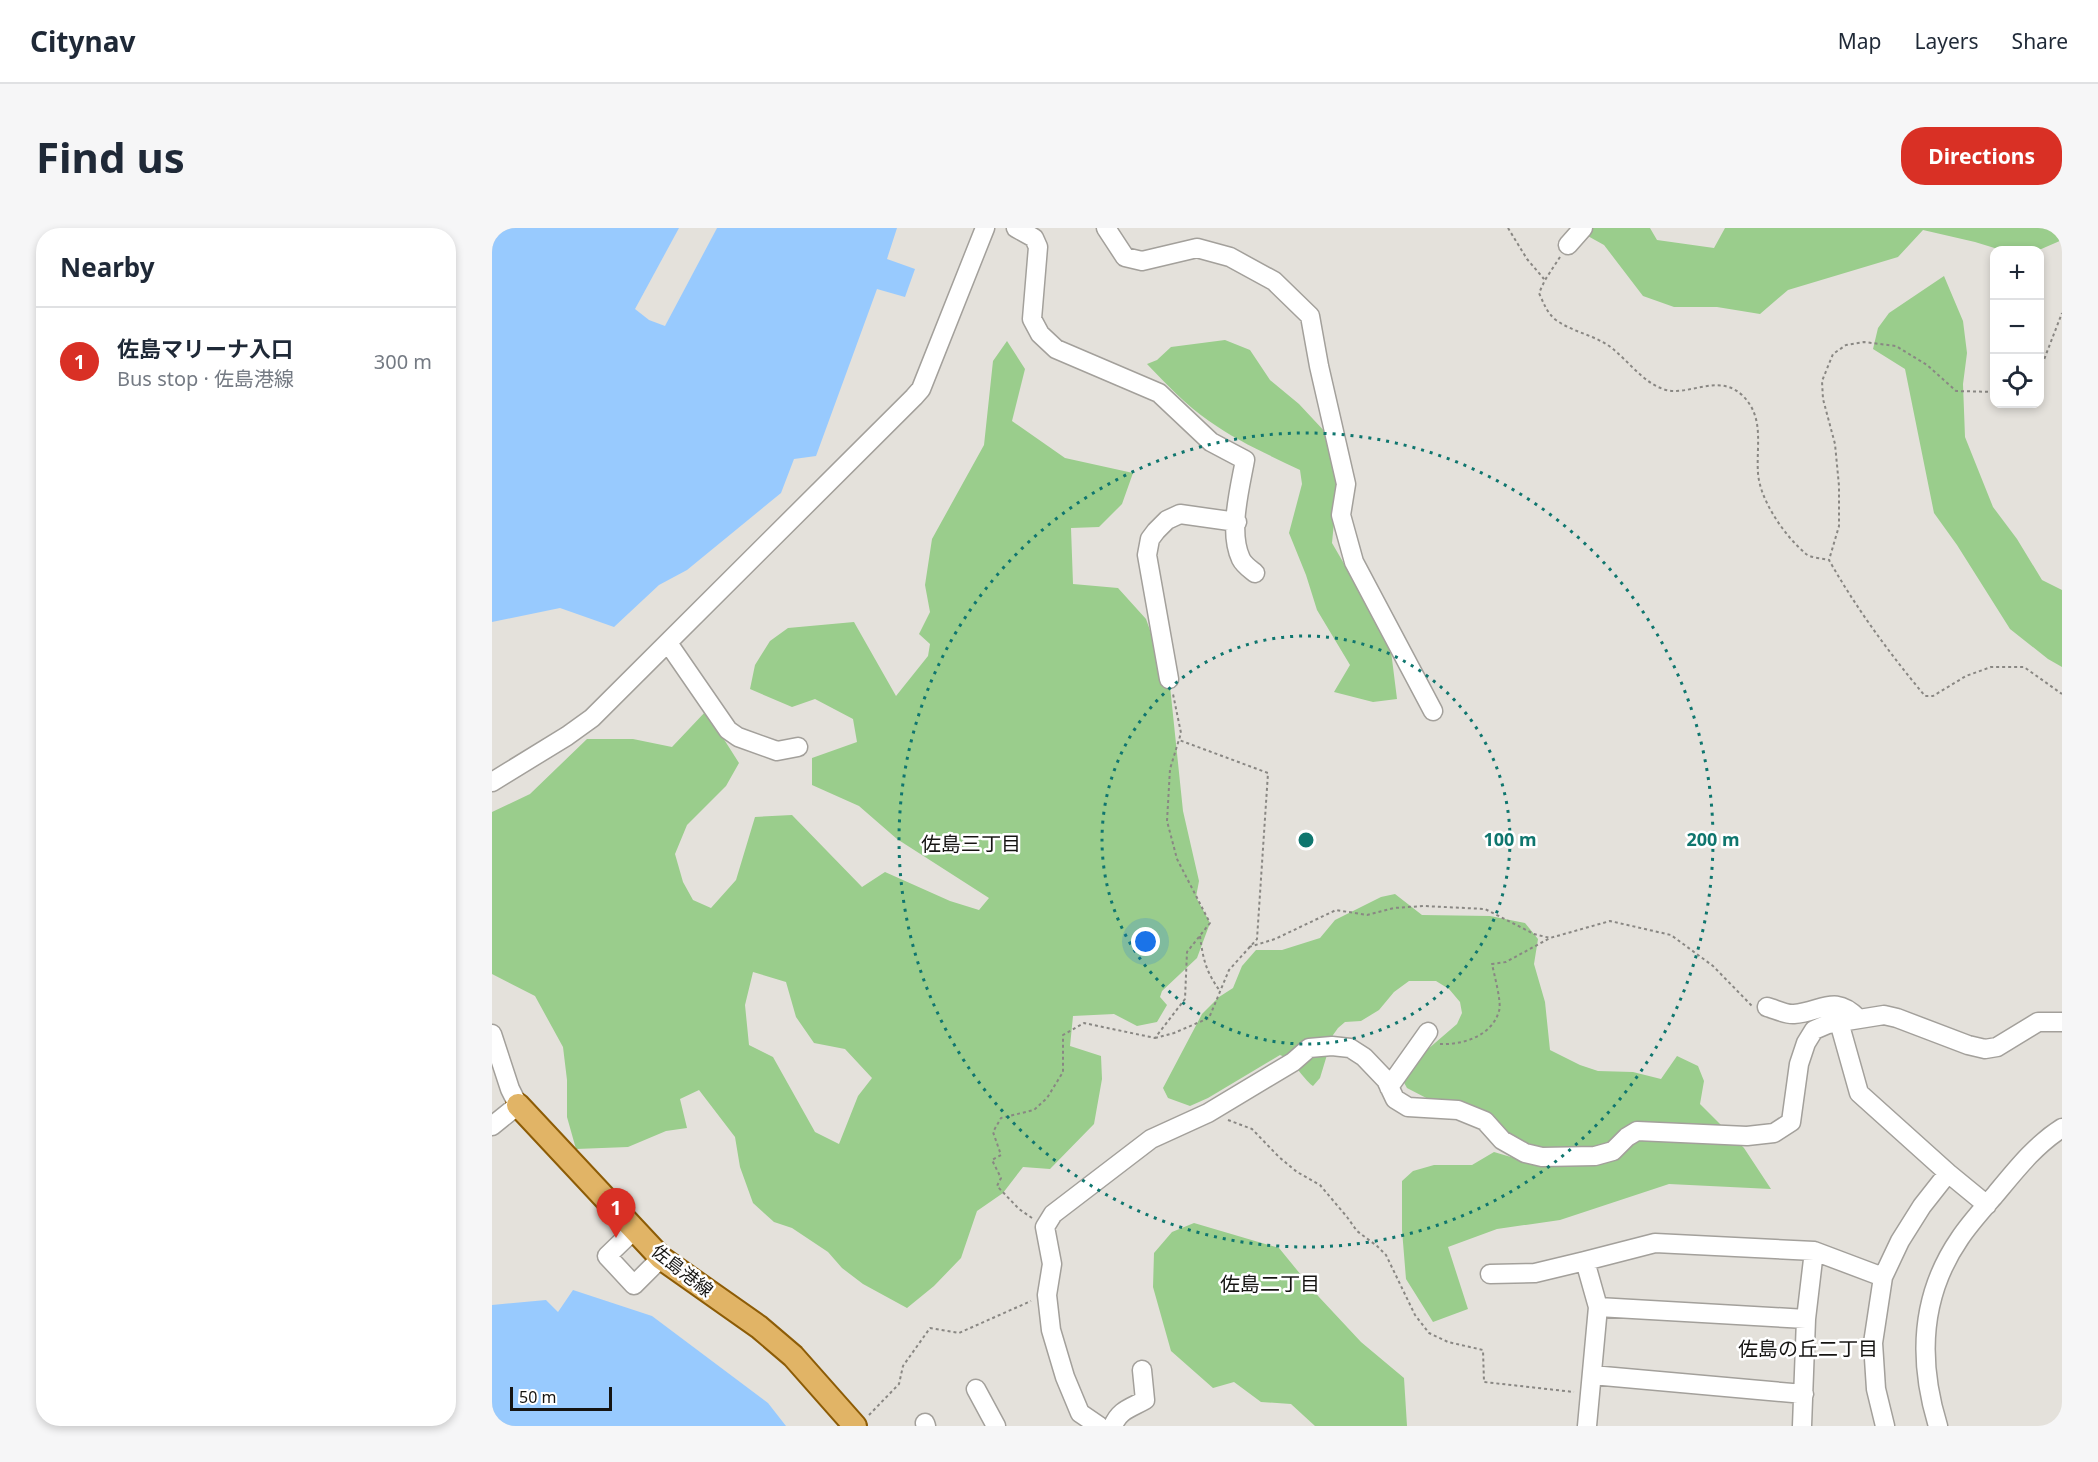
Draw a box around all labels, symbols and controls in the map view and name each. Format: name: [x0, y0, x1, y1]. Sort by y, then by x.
text: Citynav: [30, 22, 135, 60]
text: Map: [1838, 27, 1882, 55]
text: Layers: [1915, 27, 1979, 55]
text: Share: [2012, 27, 2068, 55]
button: Directions: [1901, 127, 2062, 185]
text: Find us: [36, 128, 185, 185]
map controls: [1990, 246, 2044, 408]
button: +: [1990, 246, 2044, 300]
text: Nearby: [60, 249, 155, 285]
button: −: [1990, 300, 2044, 354]
text: 佐島マリーナ入口: [117, 333, 293, 363]
text: 1: [74, 348, 85, 375]
text: 300 m: [374, 348, 432, 375]
button: locate: [1990, 354, 2044, 408]
text: Bus stop · 佐島港線: [117, 365, 294, 392]
text: 100 m: [1483, 827, 1537, 851]
text: 200 m: [1686, 827, 1740, 851]
district label: 佐島三丁目: [921, 830, 1021, 857]
centre of rings: [1296, 830, 1316, 850]
your location: [1131, 927, 1160, 956]
pin: 1: [596, 1188, 636, 1238]
street label: 佐島港線: [647, 1239, 718, 1302]
district label: 佐島二丁目: [1220, 1270, 1320, 1297]
district label: 佐島の丘二丁目: [1738, 1335, 1878, 1362]
scale bar: [510, 1384, 612, 1412]
text: 50 m: [519, 1386, 556, 1408]

